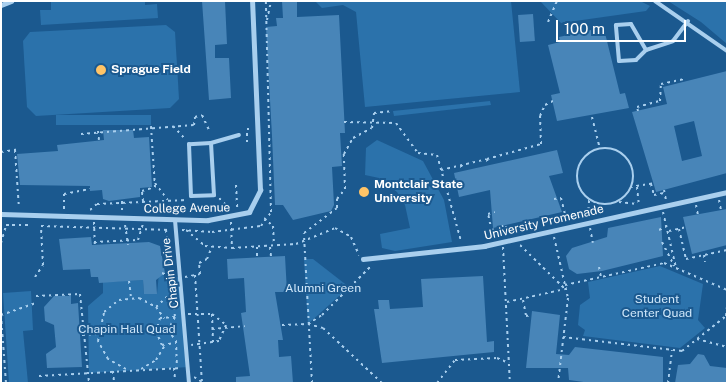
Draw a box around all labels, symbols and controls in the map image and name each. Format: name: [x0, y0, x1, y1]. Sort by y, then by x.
scale bar: [558, 10, 688, 42]
text: 100 m: [564, 20, 605, 37]
place label: Sprague Field: [111, 63, 191, 77]
marker: Sprague Field: [95, 64, 107, 76]
place label: Montclair State University: [374, 178, 463, 206]
marker: Montclair State University: [358, 186, 370, 198]
street label: College Avenue: [143, 201, 231, 217]
street label: University Promenade: [483, 202, 605, 244]
street label: Chapin Drive: [160, 237, 182, 309]
park label: Alumni Green: [285, 282, 361, 296]
park label: Student Center Quad: [622, 293, 692, 321]
park label: Chapin Hall Quad: [78, 323, 176, 337]

